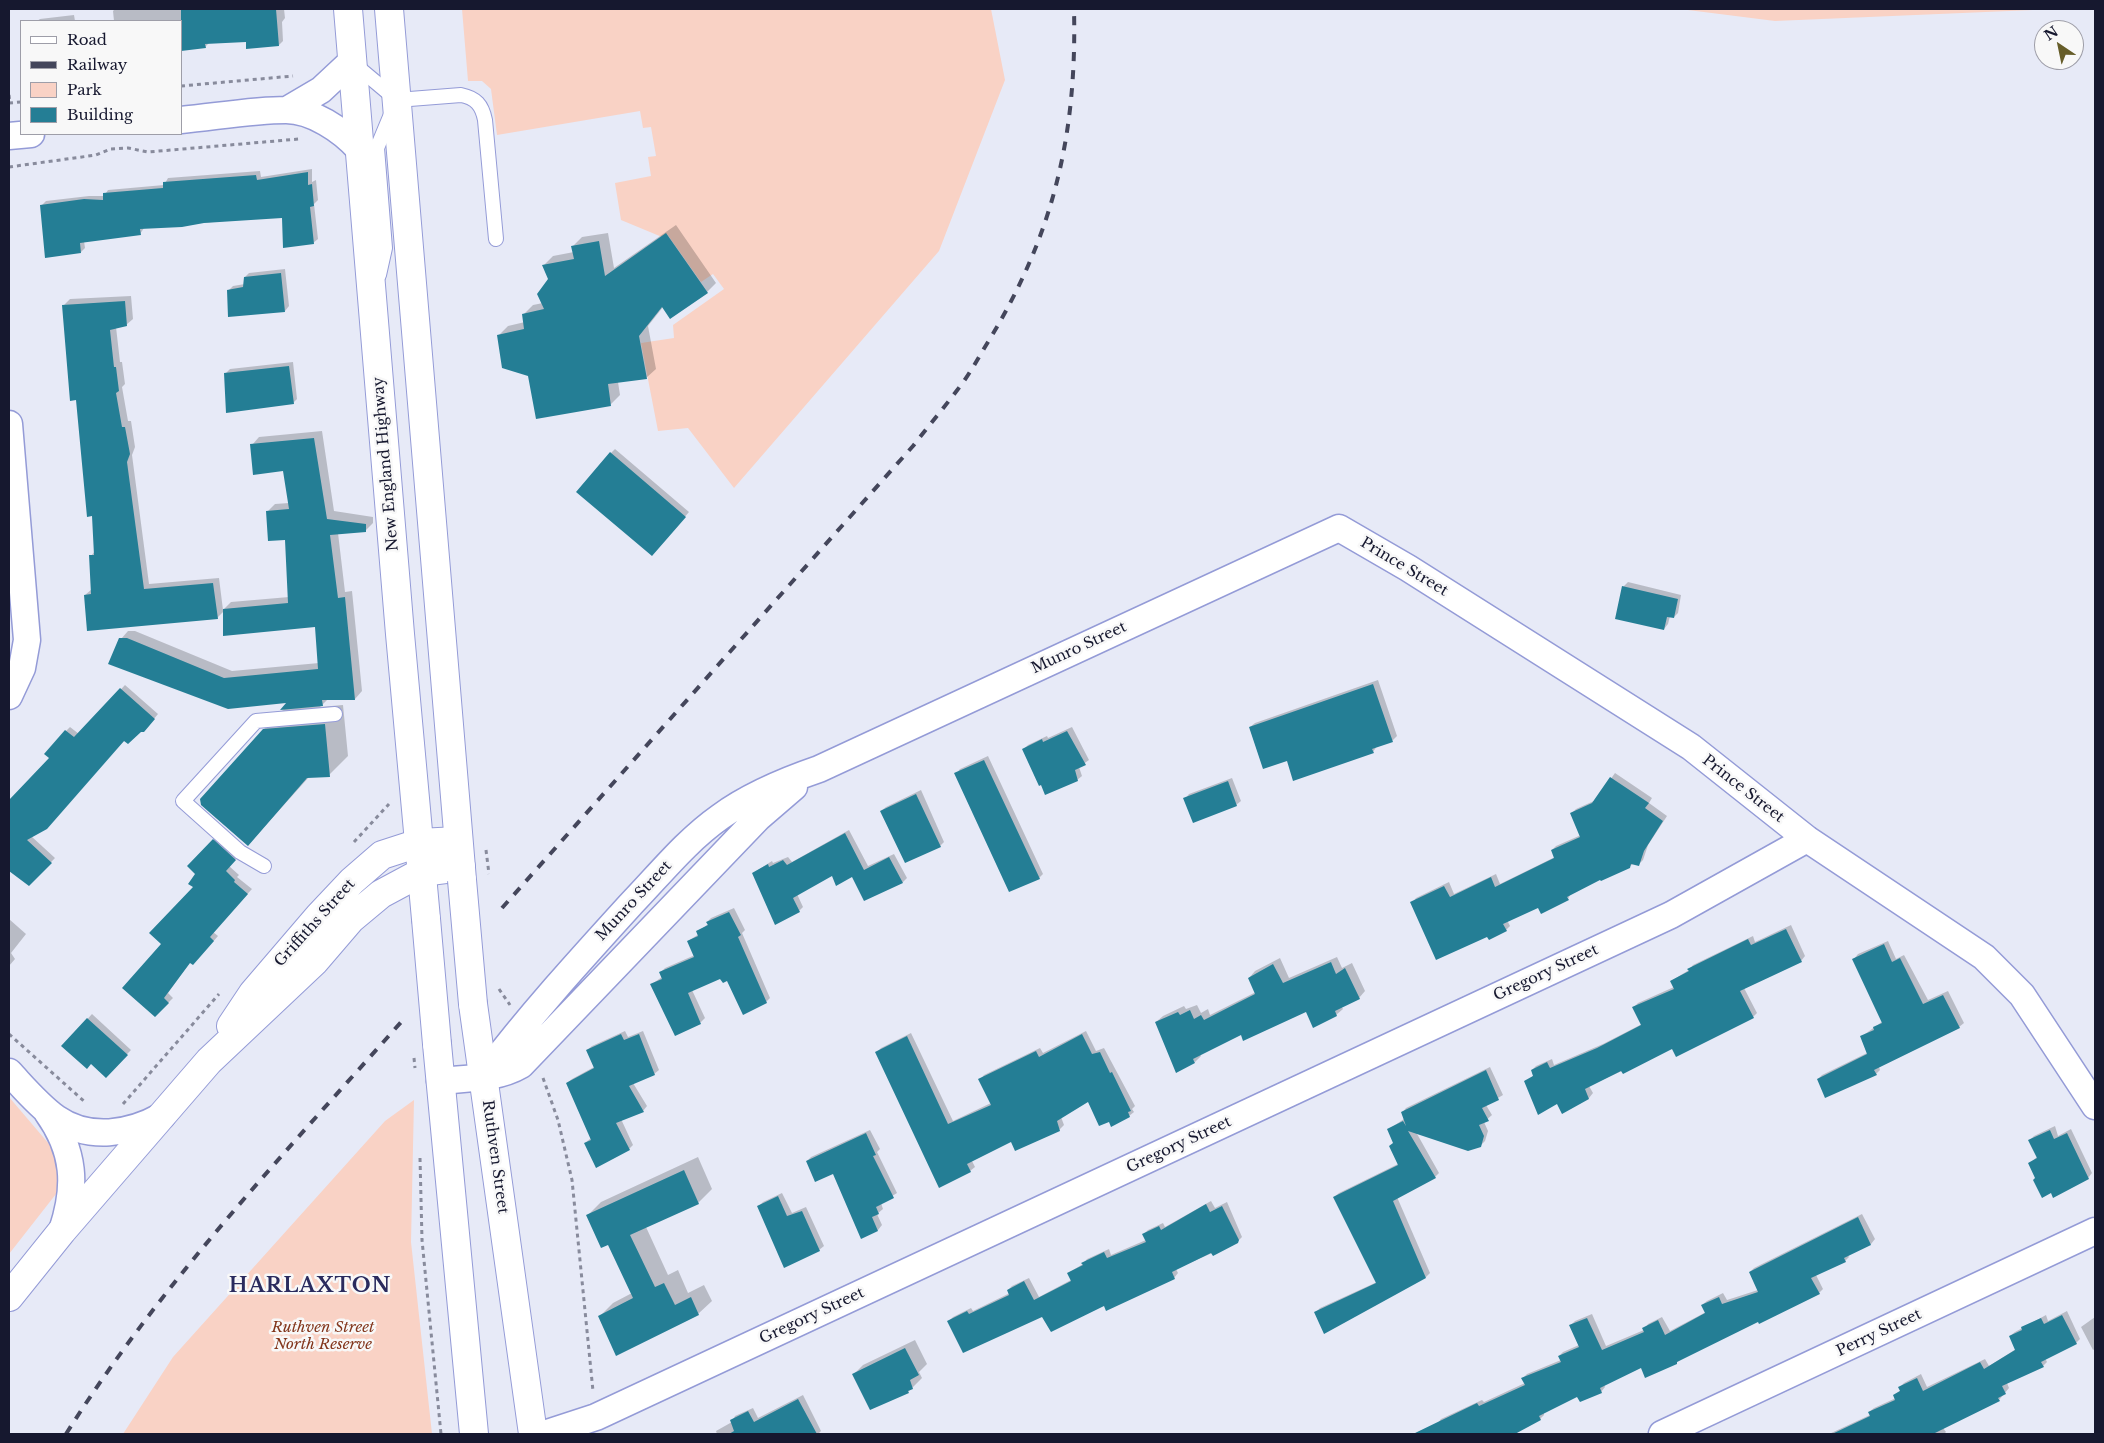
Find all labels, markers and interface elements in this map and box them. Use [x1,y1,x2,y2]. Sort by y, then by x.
legend [20,20,182,135]
north arrow [2034,20,2084,70]
text: N [2041,22,2062,45]
text: Road [67,30,107,49]
text: Railway [67,55,127,74]
text: Park [67,80,102,99]
text: Building [67,105,133,124]
street label: New England Highway [369,376,403,552]
street label: Prince Street [1357,534,1451,600]
street label: Munro Street [1029,618,1129,678]
street label: Prince Street [1698,751,1788,827]
street label: Munro Street [592,857,676,945]
street label: Griffiths Street [271,875,359,971]
street label: Gregory Street [1491,941,1601,1005]
street label: Ruthven Street [478,1099,512,1215]
street label: Gregory Street [1124,1113,1234,1177]
district label: HARLAXTON [228,1274,392,1298]
street label: Gregory Street [757,1284,867,1348]
street label: Perry Street [1834,1305,1924,1361]
park label: Ruthven Street North Reserve [271,1319,375,1354]

